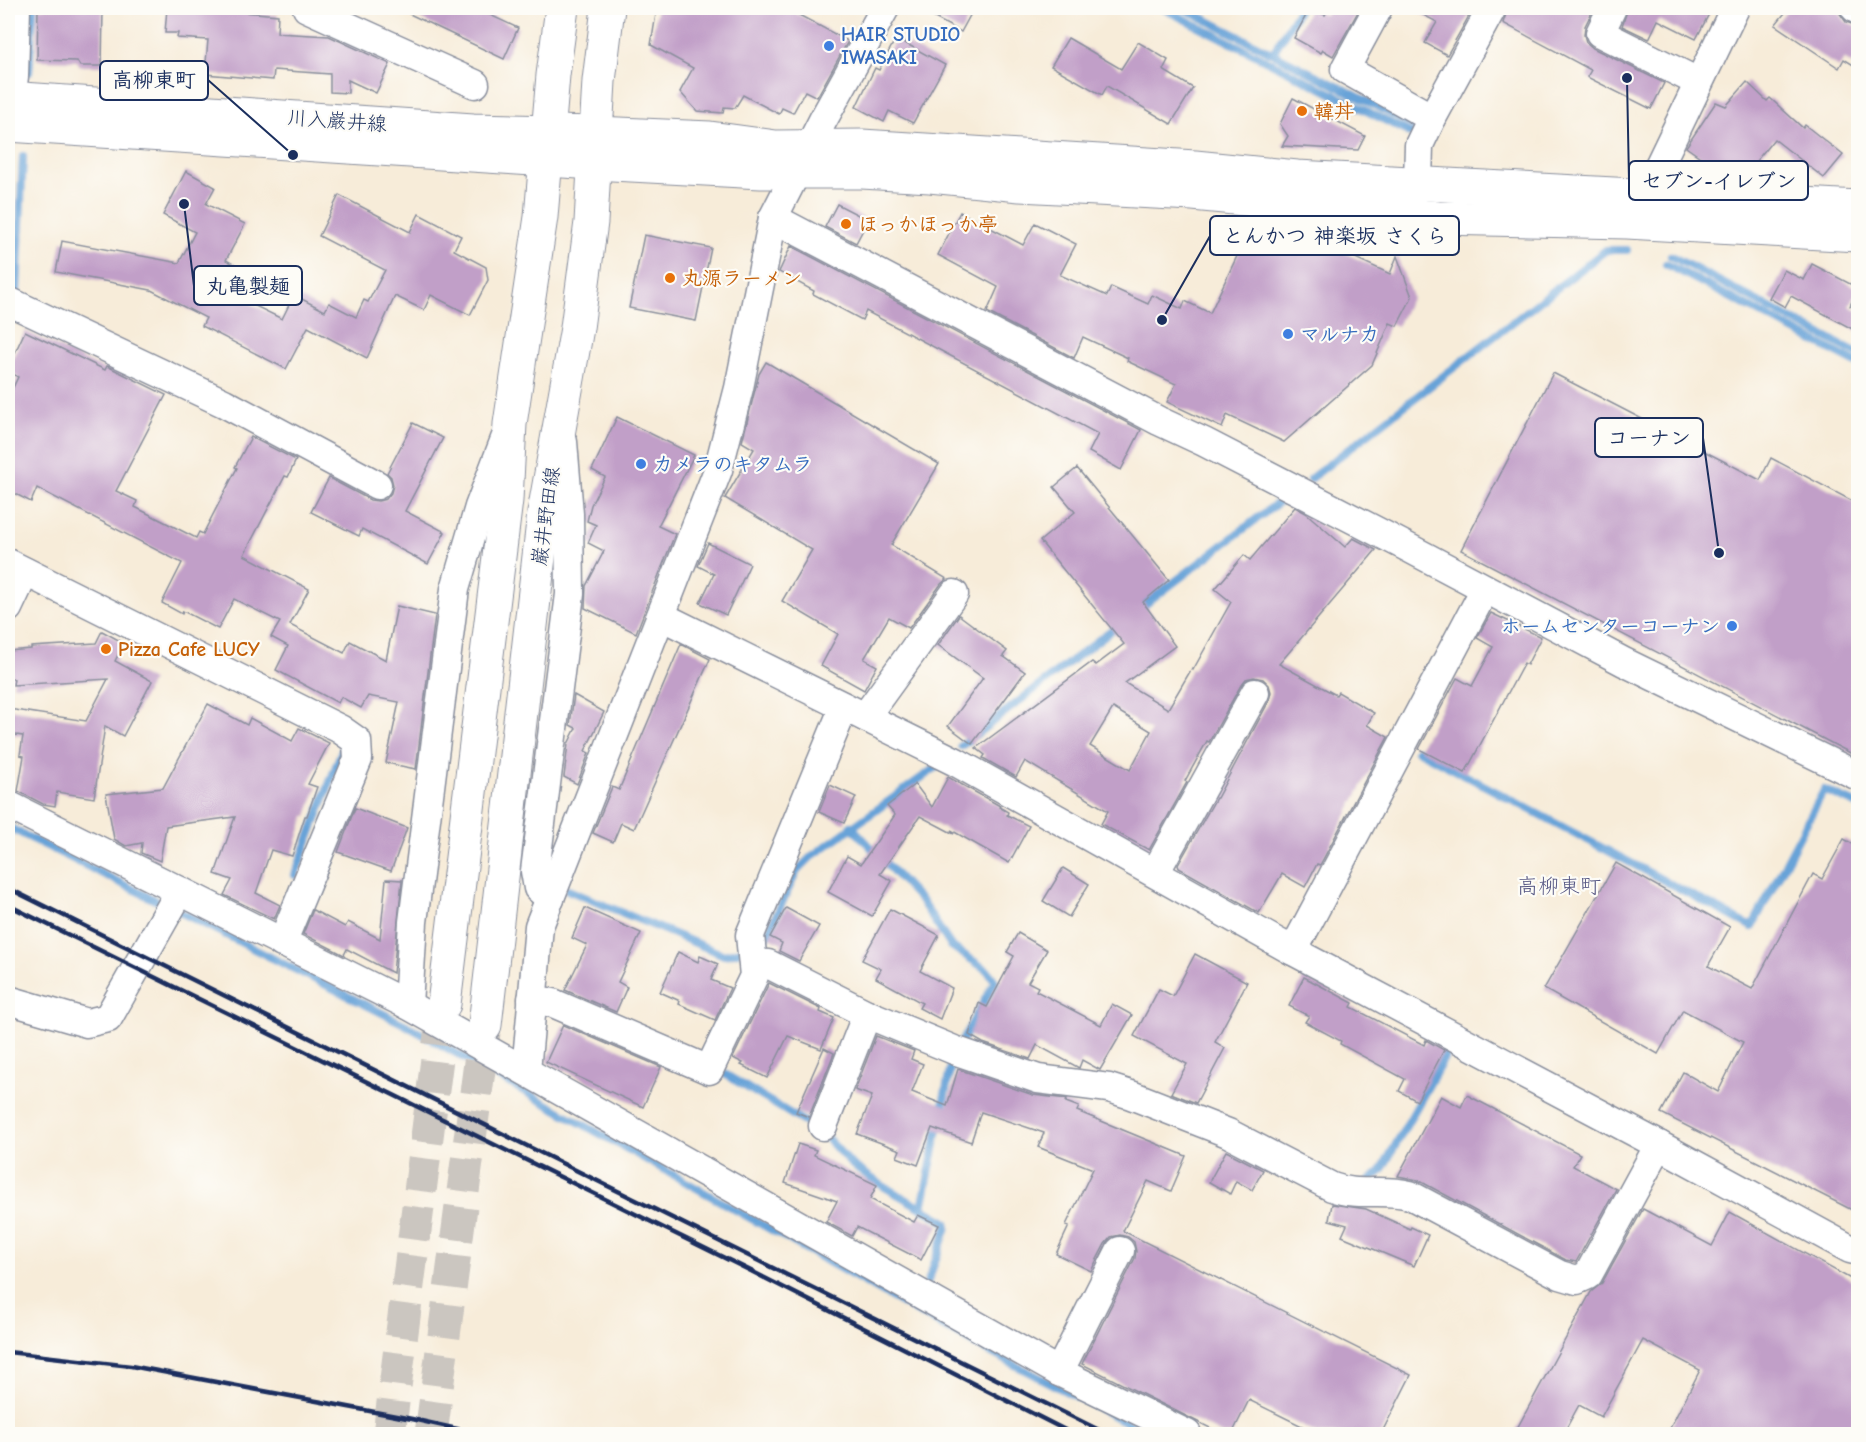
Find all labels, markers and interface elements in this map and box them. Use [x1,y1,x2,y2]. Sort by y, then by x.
place label: HAIR STUDIO IWASAKI [841,23,960,69]
marker: HAIR STUDIO IWASAKI [822,39,836,53]
callout: 高柳東町 [100,61,208,100]
text: 高柳東町 [112,68,196,92]
place label: 韓丼 [1314,100,1354,123]
marker: 韓丼 [1295,104,1309,118]
street label: 川入巌井線 [286,106,388,136]
callout: セブン-イレブン [1629,161,1808,200]
text: セブン-イレブン [1641,169,1797,193]
place label: ほっかほっか亭 [858,213,998,236]
callout: とんかつ 神楽坂 さくら [1210,216,1459,255]
marker: ほっかほっか亭 [839,217,853,231]
text: とんかつ 神楽坂 さくら [1223,224,1447,248]
callout: 丸亀製麺 [194,266,302,305]
place label: 丸源ラーメン [682,267,802,290]
marker: 丸源ラーメン [663,271,677,285]
text: 丸亀製麺 [206,274,290,298]
place label: マルナカ [1300,323,1380,346]
marker: マルナカ [1281,327,1295,341]
callout: コーナン [1595,418,1703,457]
text: コーナン [1607,426,1691,450]
place label: カメラのキタムラ [653,453,813,476]
marker: カメラのキタムラ [634,457,648,471]
street label: 巌井野田線 [528,465,564,567]
place label: ホームセンターコーナン [1501,615,1720,638]
marker: ホームセンターコーナン [1725,619,1739,633]
place label: Pizza Cafe LUCY [118,638,260,661]
marker: Pizza Cafe LUCY [99,642,113,656]
district label: 高柳東町 [1517,874,1601,898]

